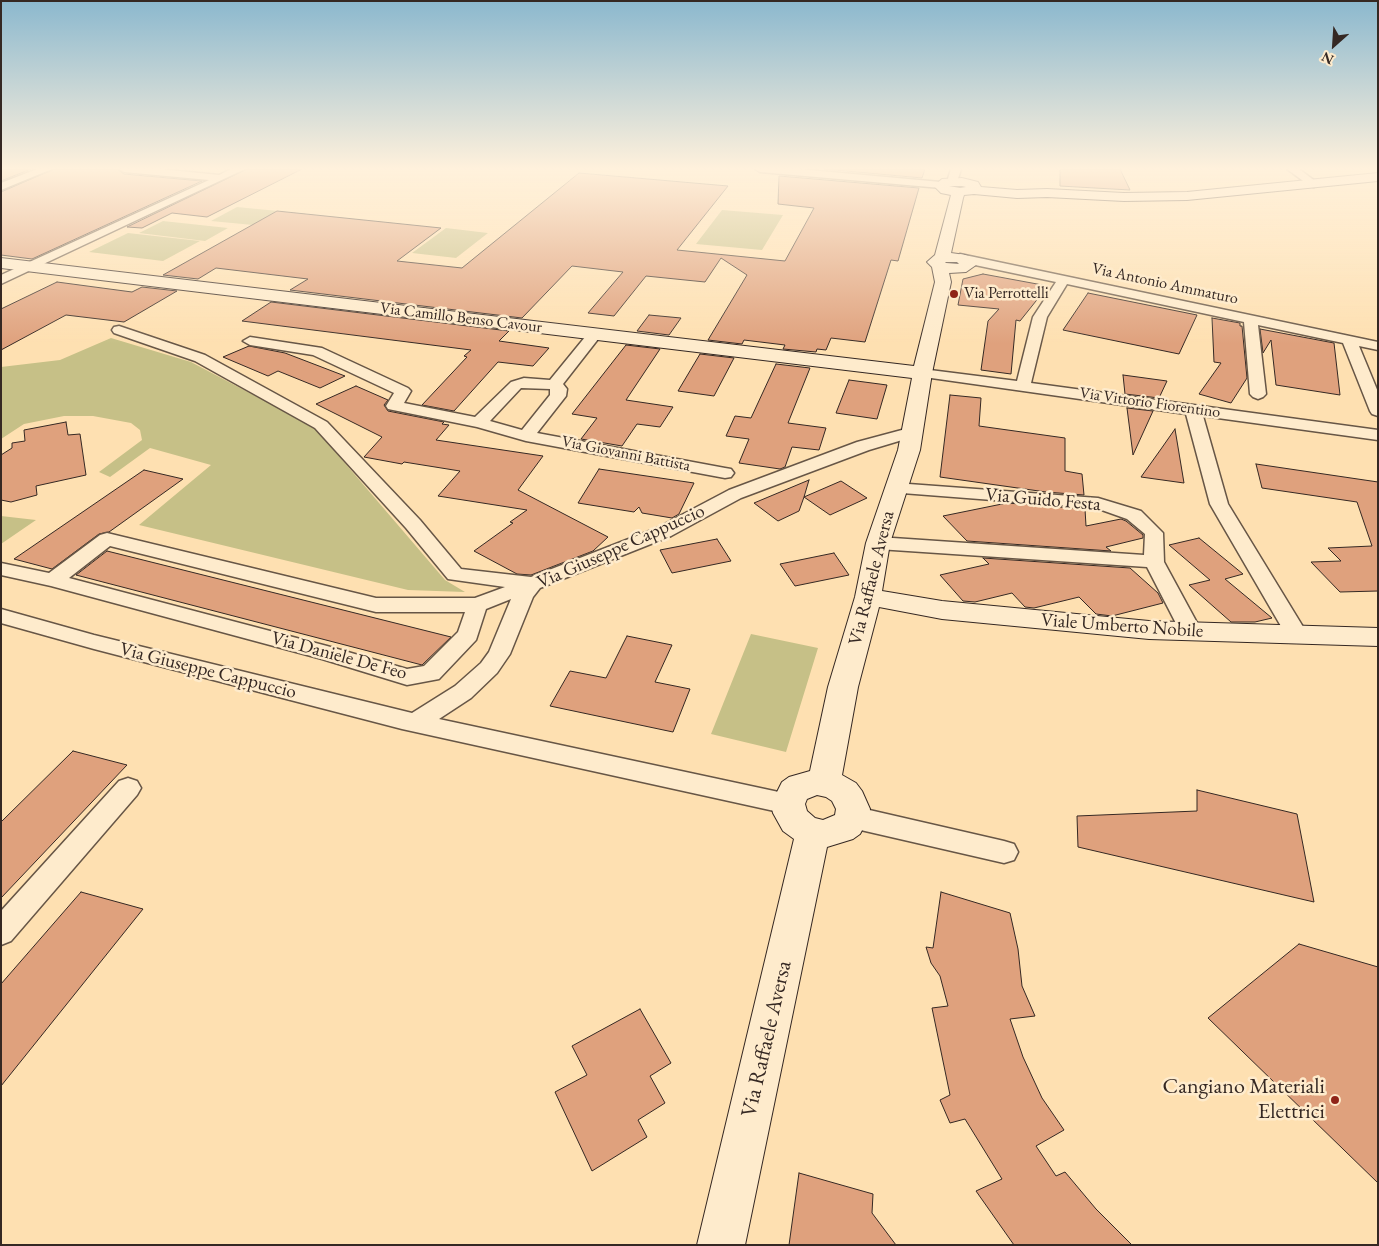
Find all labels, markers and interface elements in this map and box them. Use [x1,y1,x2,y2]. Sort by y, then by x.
north arrow [1309,20,1359,70]
text: N [1318,48,1336,69]
street label: Via Antonio Ammaturo [1090,259,1240,309]
place label: Via Perrottelli [964,284,1049,304]
marker: Via Perrottelli [948,288,960,300]
street label: Via Camillo Benso Cavour [379,299,543,337]
street label: Via Vittorio Fiorentino [1078,384,1222,422]
street label: Via Giovanni Battista [560,432,692,476]
street label: Via Guido Festa [984,484,1102,516]
street label: Via Giuseppe Cappuccio [534,500,708,594]
street label: Via Raffaele Aversa [844,508,900,648]
street label: Viale Umberto Nobile [1040,609,1204,643]
street label: Via Daniele De Feo [269,627,409,685]
street label: Via Giuseppe Cappuccio [117,638,299,704]
street label: Via Raffaele Aversa [736,958,798,1120]
place label: Cangiano Materiali Elettrici [1163,1074,1325,1126]
marker: Cangiano Materiali Elettrici [1329,1094,1341,1106]

